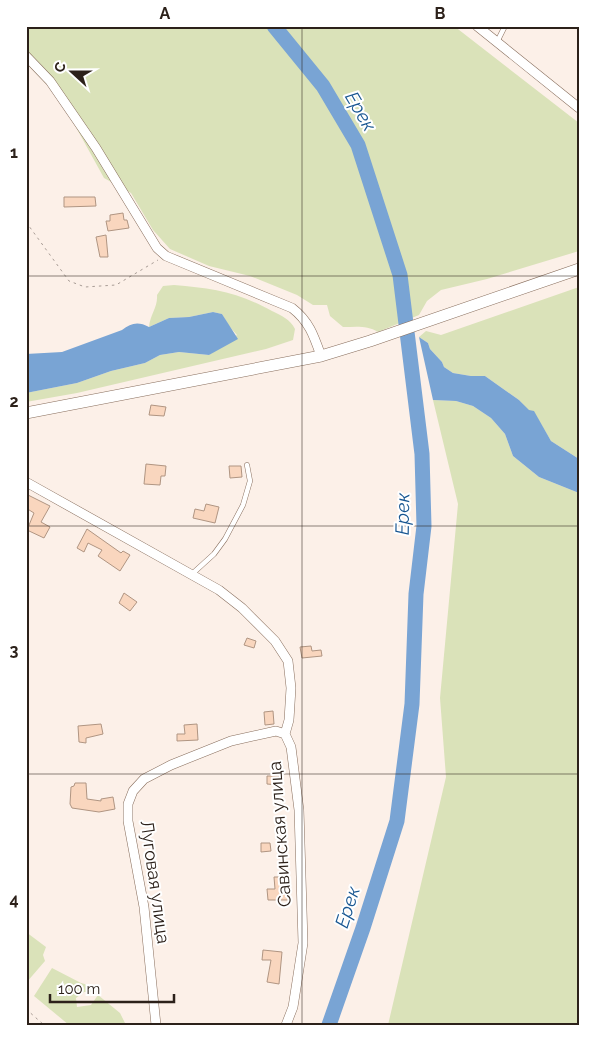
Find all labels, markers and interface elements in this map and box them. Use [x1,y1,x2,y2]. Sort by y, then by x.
text: A [160,4,171,23]
text: B [435,4,446,23]
north arrow [48,48,98,98]
text: С [51,60,69,75]
water label: Ерек [341,87,381,135]
text: 1 [10,143,18,162]
text: 2 [9,392,19,411]
water label: Ерек [391,492,413,535]
text: 3 [10,641,19,660]
street label: Савинская улица [264,760,295,908]
street label: Луговая улица [136,819,175,945]
water label: Ерек [330,883,364,930]
text: 4 [9,890,19,909]
scale bar [50,971,174,1003]
text: 100 m [58,980,100,998]

